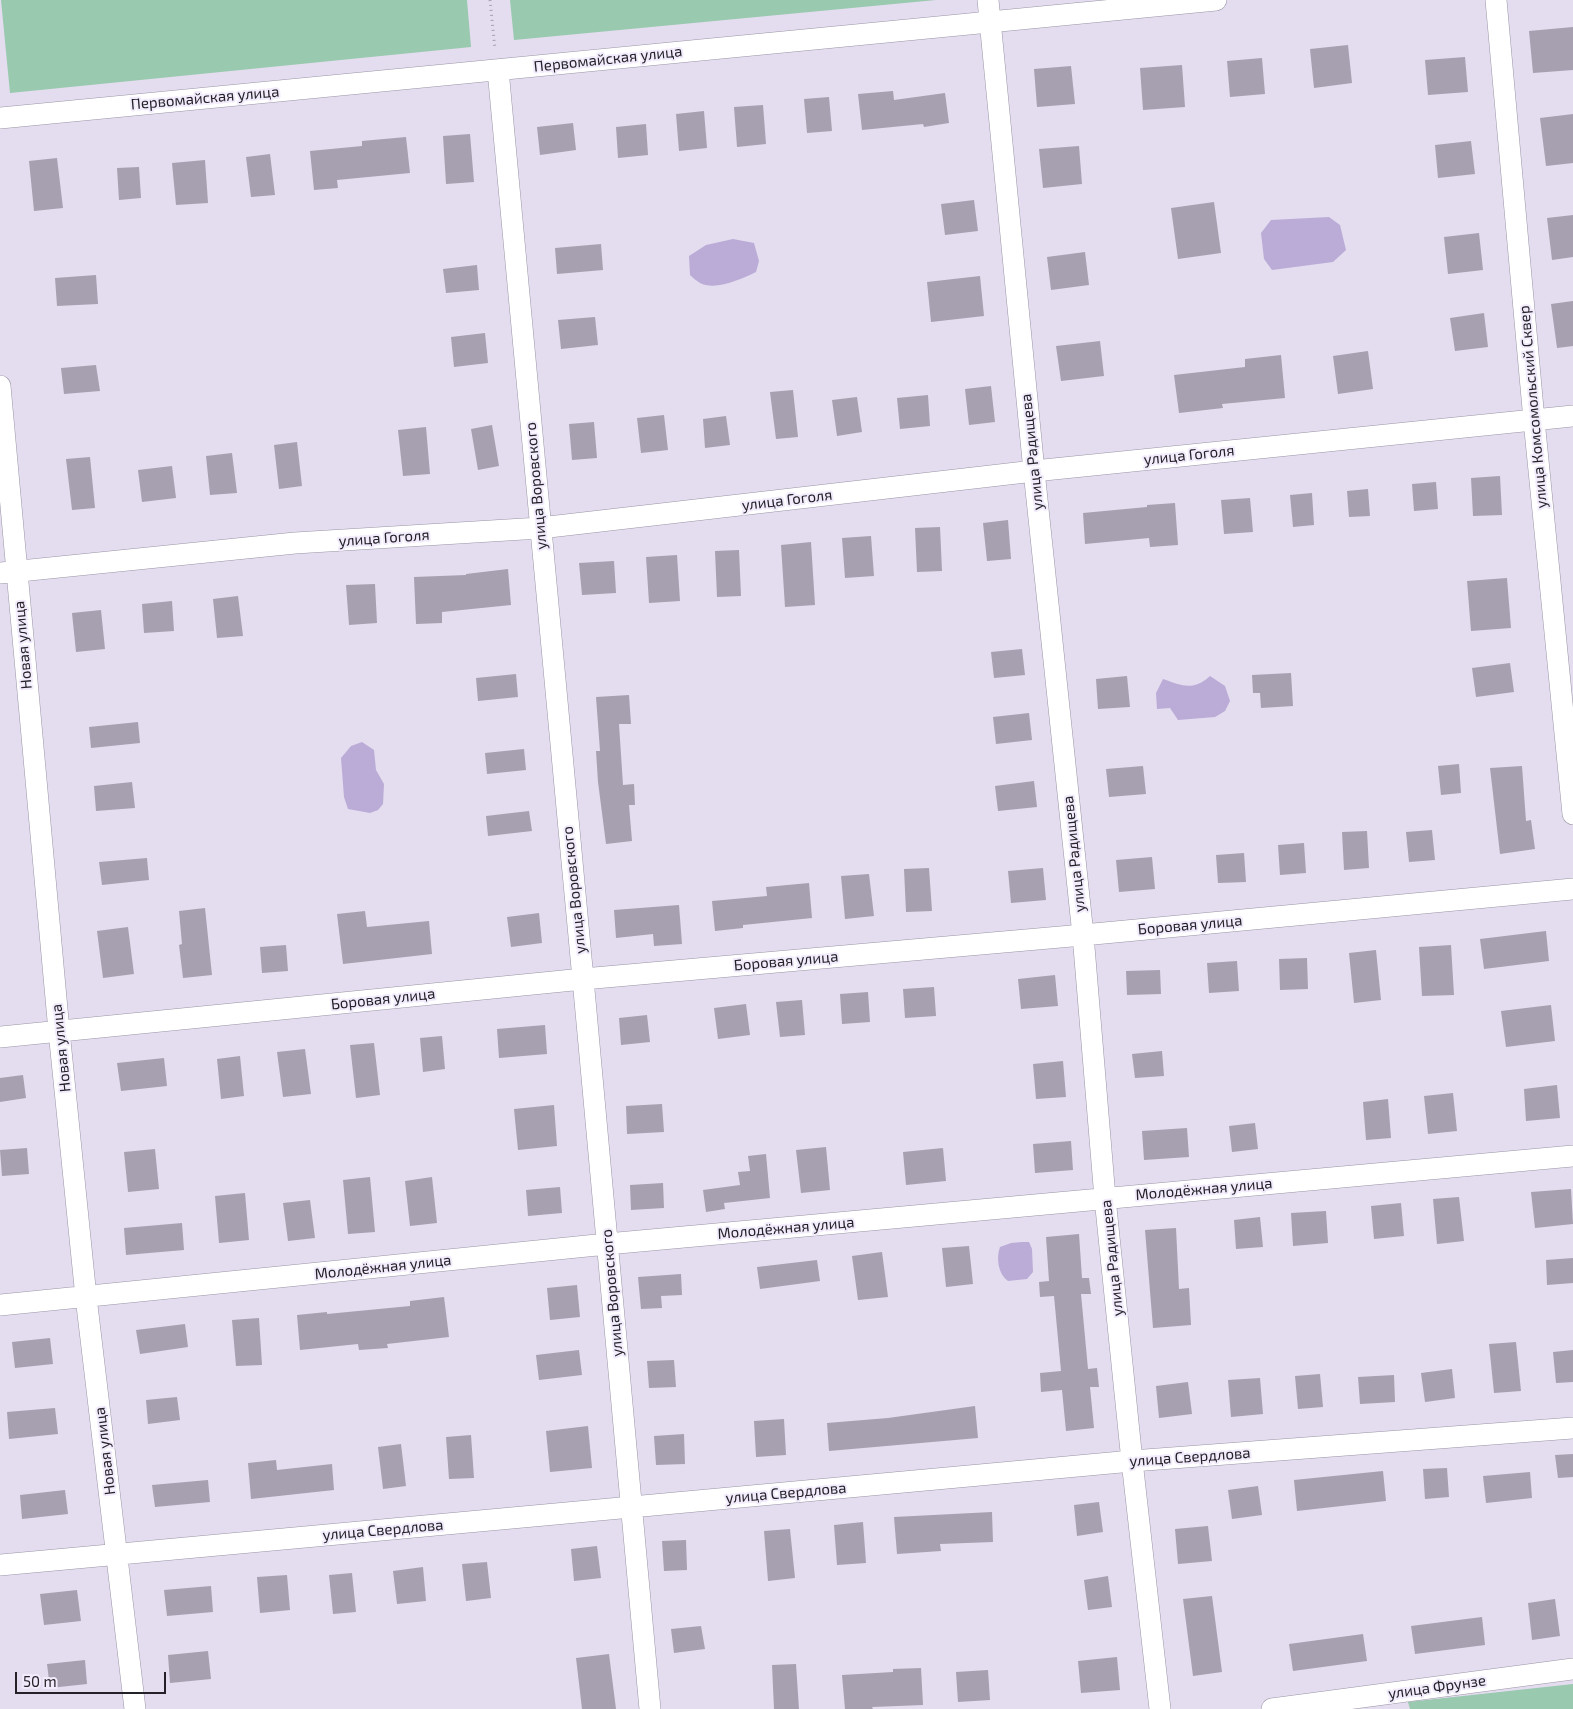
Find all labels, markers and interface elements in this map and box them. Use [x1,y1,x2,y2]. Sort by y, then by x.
street label: Первомайская улица [533,42,683,76]
street label: Первомайская улица [130,83,280,113]
street label: улица Комсомольский Сквер [1515,305,1551,509]
street label: улица Радищева [1017,393,1047,511]
street label: улица Воровского [521,421,551,551]
street label: улица Гоголя [1143,441,1235,469]
street label: улица Гоголя [741,486,833,514]
street label: улица Гоголя [338,526,430,550]
street label: Новая улица [10,600,36,690]
street label: улица Радищева [1059,795,1089,913]
street label: улица Воровского [558,825,590,955]
street label: Боровая улица [1137,911,1243,939]
street label: Боровая улица [733,947,839,975]
street label: Боровая улица [330,985,436,1013]
street label: Новая улица [47,1003,75,1093]
street label: Молодёжная улица [1135,1174,1273,1204]
street label: улица Радищева [1097,1199,1127,1317]
street label: Молодёжная улица [717,1213,855,1243]
street label: улица Воровского [597,1228,627,1358]
street label: Молодёжная улица [314,1251,452,1283]
street label: Новая улица [91,1406,119,1496]
street label: улица Свердлова [1129,1444,1251,1470]
street label: улица Свердлова [725,1479,847,1507]
street label: улица Свердлова [322,1516,444,1544]
scale bar [18,1662,169,1694]
street label: улица Фрунзе [1387,1671,1487,1703]
text: 50 m [23,1672,57,1690]

